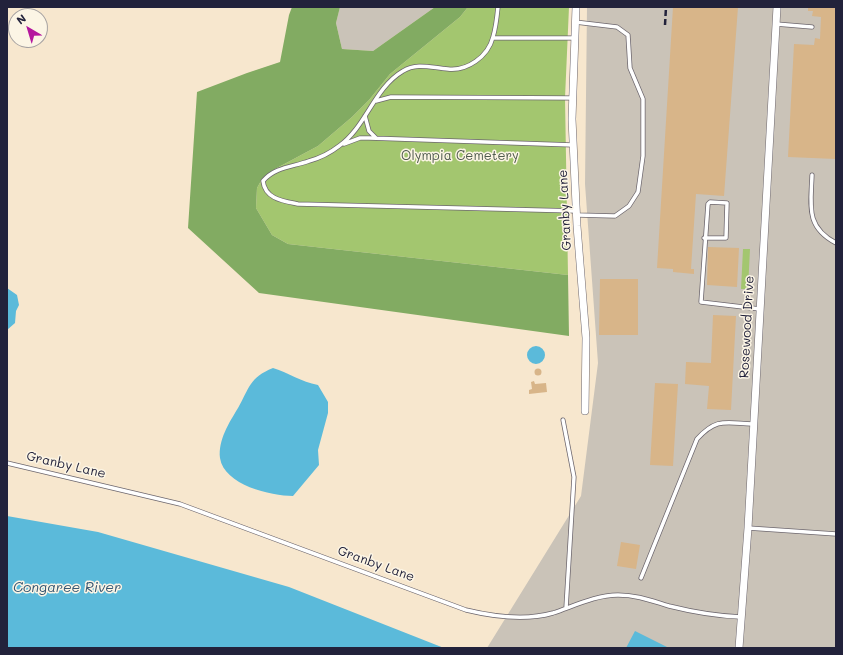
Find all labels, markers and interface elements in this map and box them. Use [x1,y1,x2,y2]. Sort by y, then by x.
north arrow [8,8,48,48]
text: N [13,10,29,27]
park label: Olympia Cemetery [401,148,519,164]
street label: Granby Lane [555,169,575,251]
street label: Rosewood Drive [737,275,757,379]
street label: Granby Lane [25,448,107,482]
street label: Granby Lane [335,543,417,585]
water label: Congaree River [13,580,121,596]

